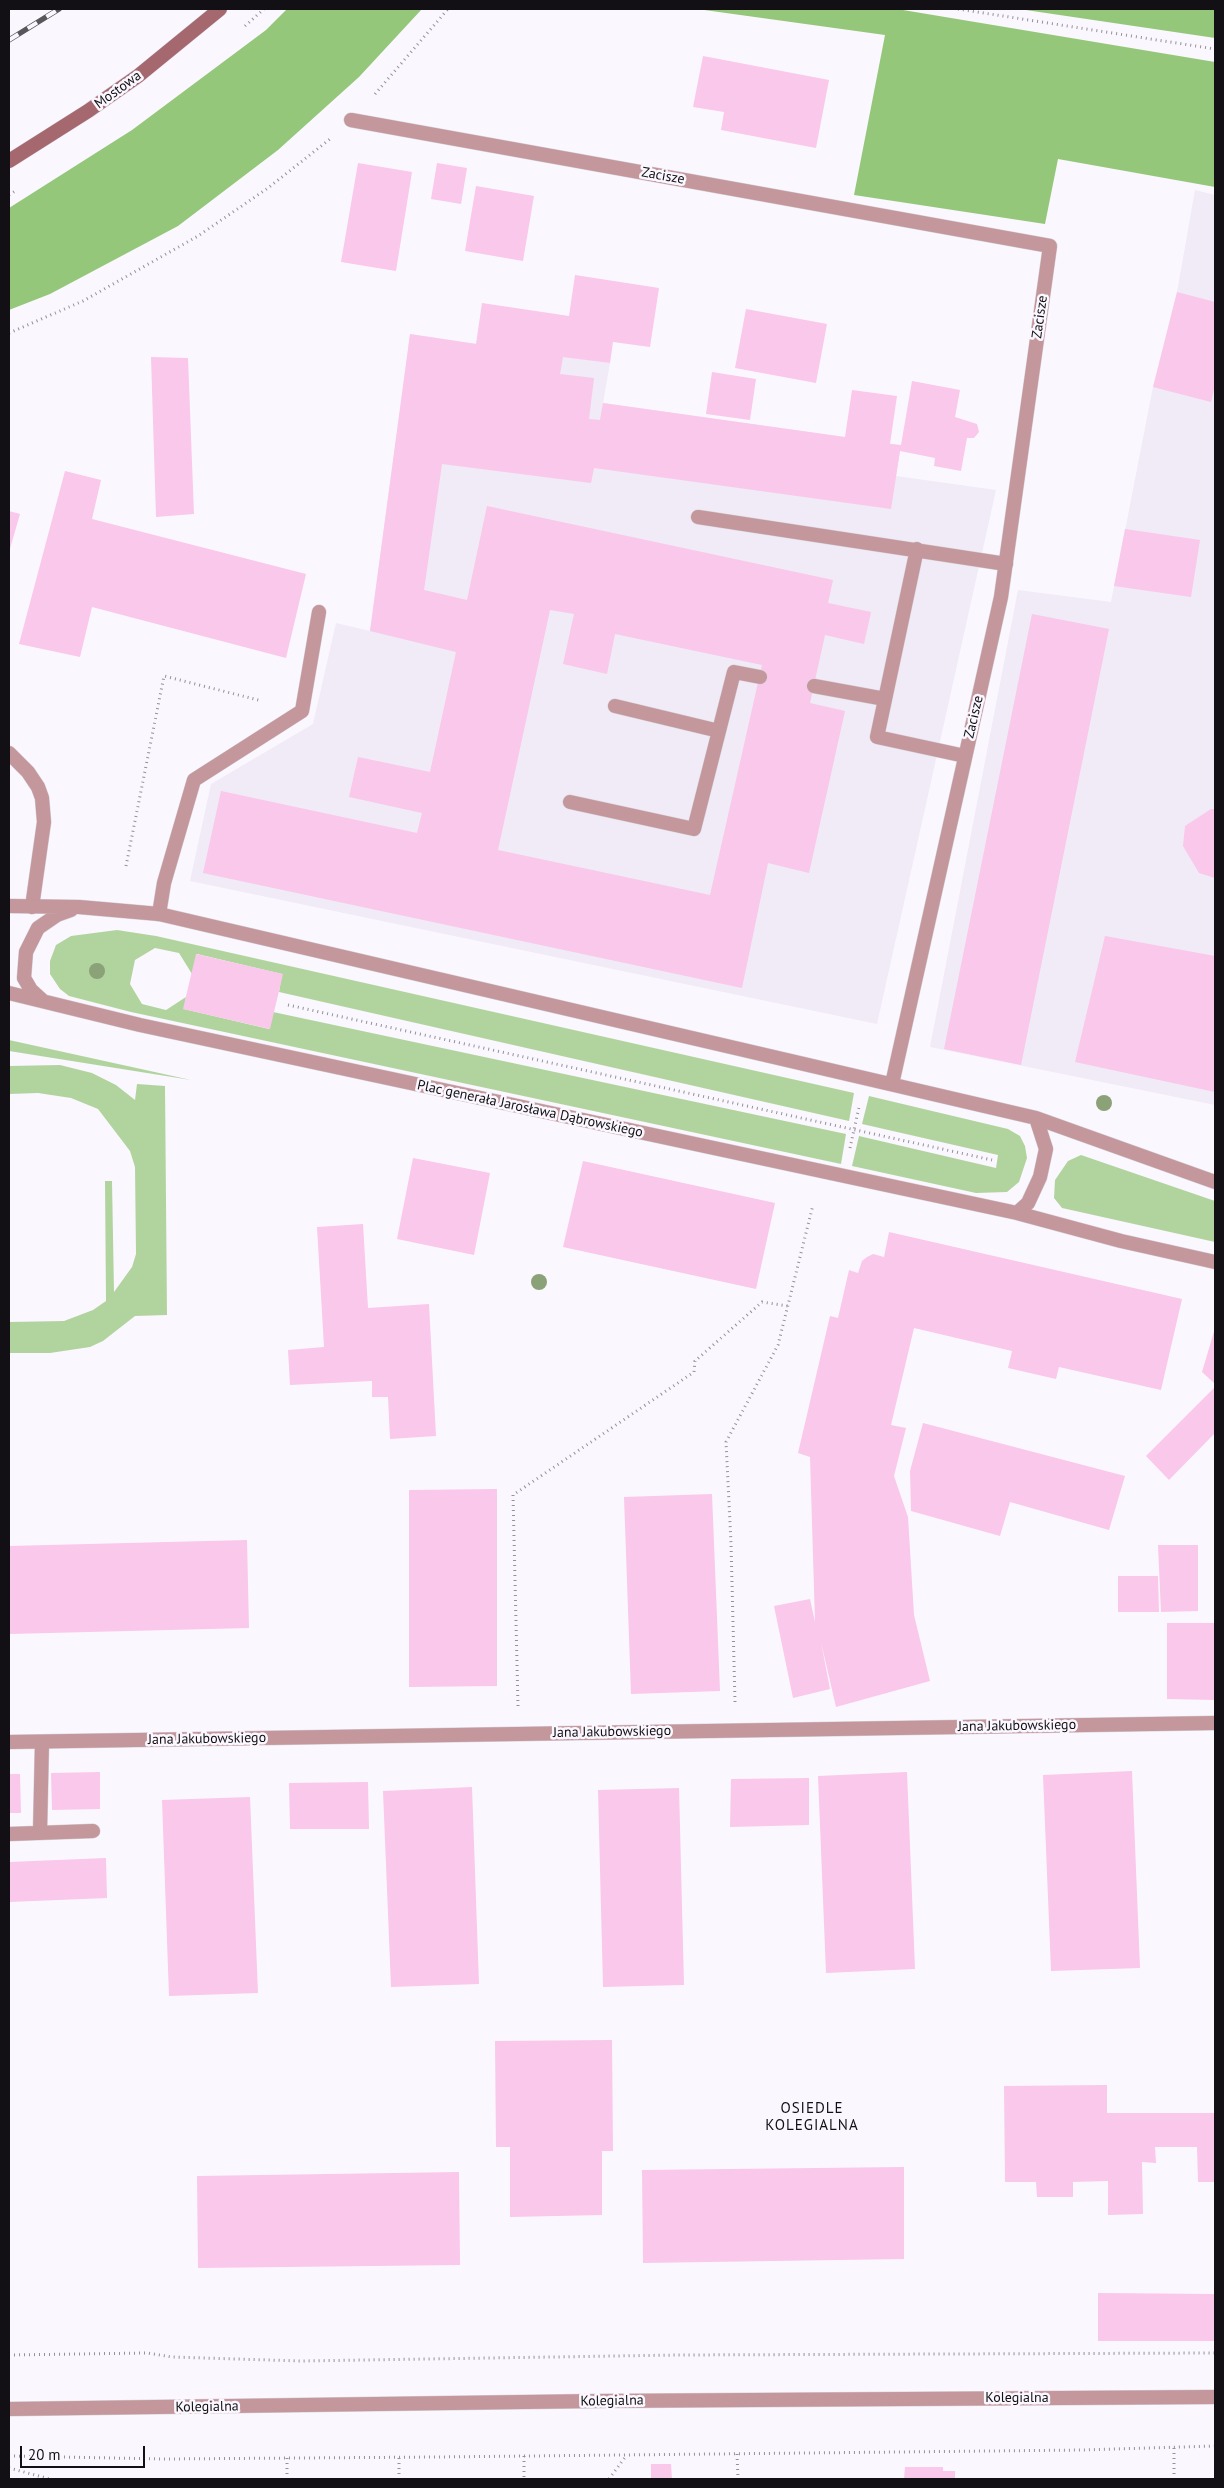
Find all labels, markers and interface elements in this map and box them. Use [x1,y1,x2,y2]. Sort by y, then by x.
street label: Mostowa [91,67,145,113]
street label: Zacisze [640,164,686,188]
street label: Zacisze [1029,294,1051,340]
street label: Zacisze [961,694,987,740]
street label: Plac generała Jarosława Dąbrowskiego [416,1077,644,1141]
street label: Jana Jakubowskiego [958,1717,1076,1735]
street label: Jana Jakubowskiego [553,1723,671,1741]
street label: Jana Jakubowskiego [148,1730,266,1748]
district label: OSIEDLE KOLEGIALNA [764,2100,860,2135]
street label: Kolegialna [985,2390,1049,2406]
street label: Kolegialna [580,2392,644,2410]
street label: Kolegialna [175,2398,239,2416]
scale bar [22,2436,148,2468]
text: 20 m [28,2445,61,2464]

